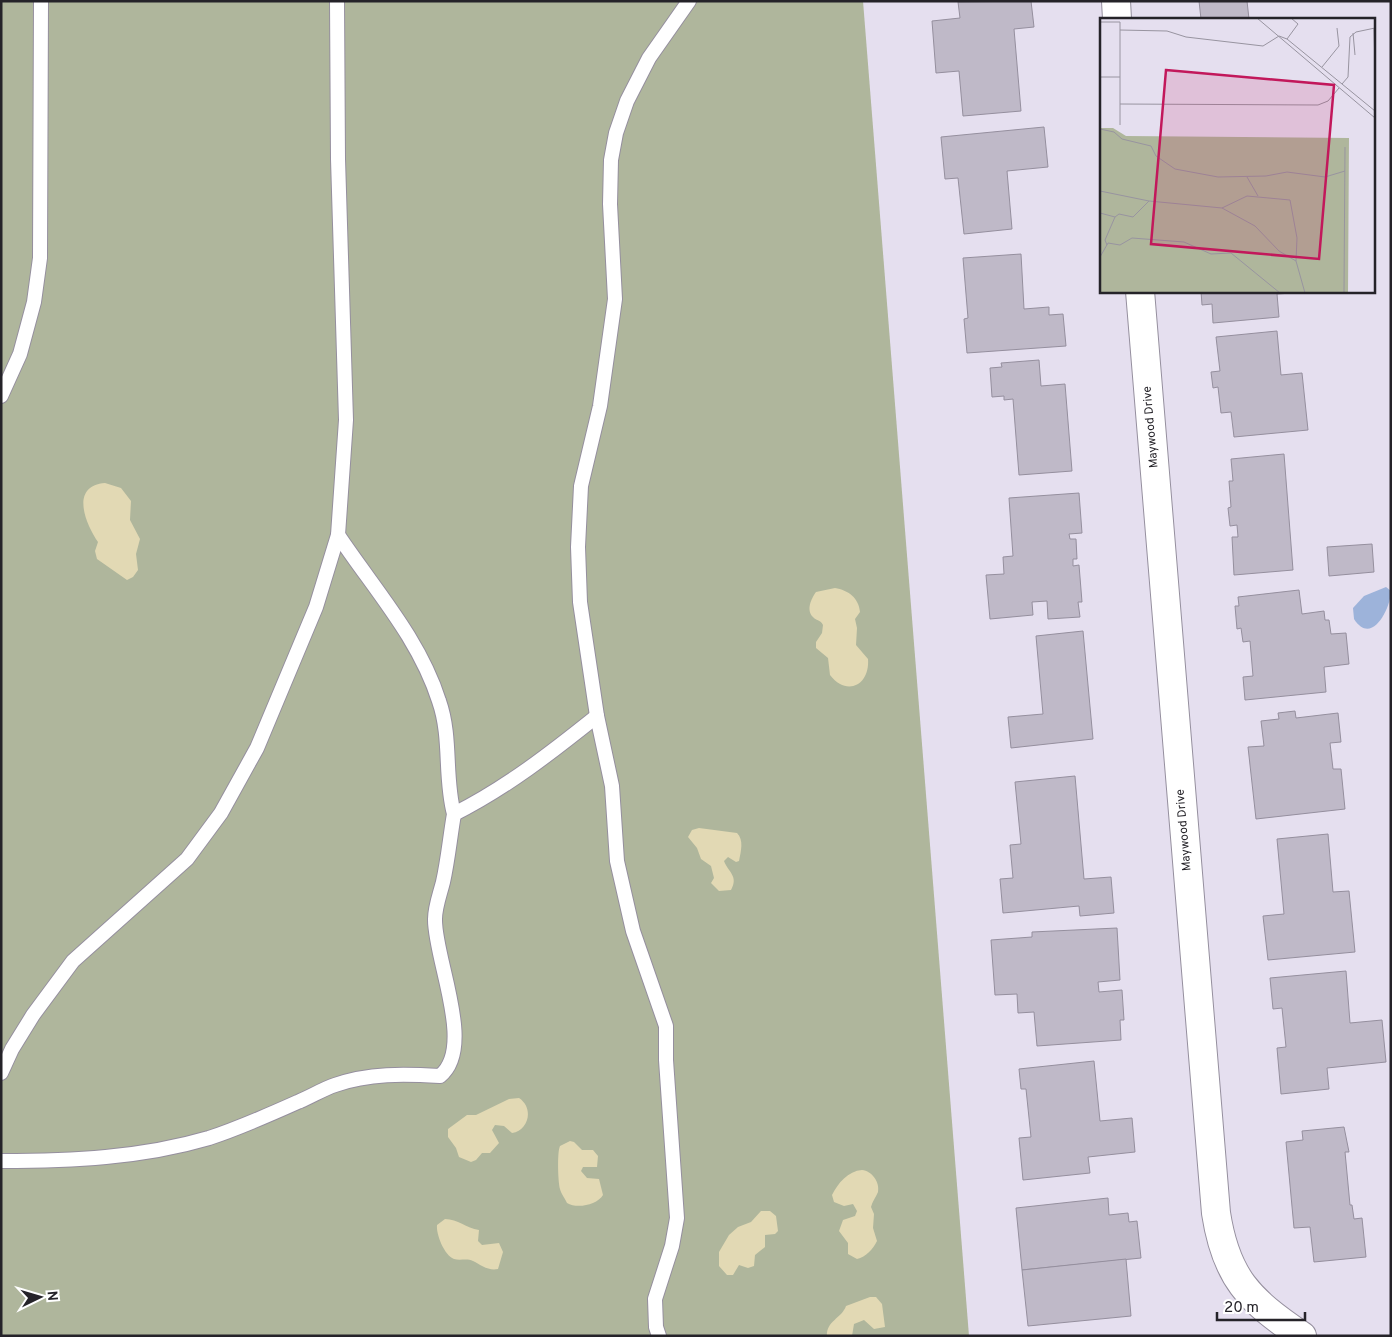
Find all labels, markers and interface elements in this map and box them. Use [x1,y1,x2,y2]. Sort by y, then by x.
inset map [1100,18,1374,292]
street label: Maywood Drive [1139,385,1163,469]
street label: Maywood Drive [1172,788,1196,872]
north arrow [15,1272,65,1322]
text: N [43,1290,60,1302]
scale bar [1217,1290,1304,1322]
text: 20 m [1224,1299,1259,1318]

